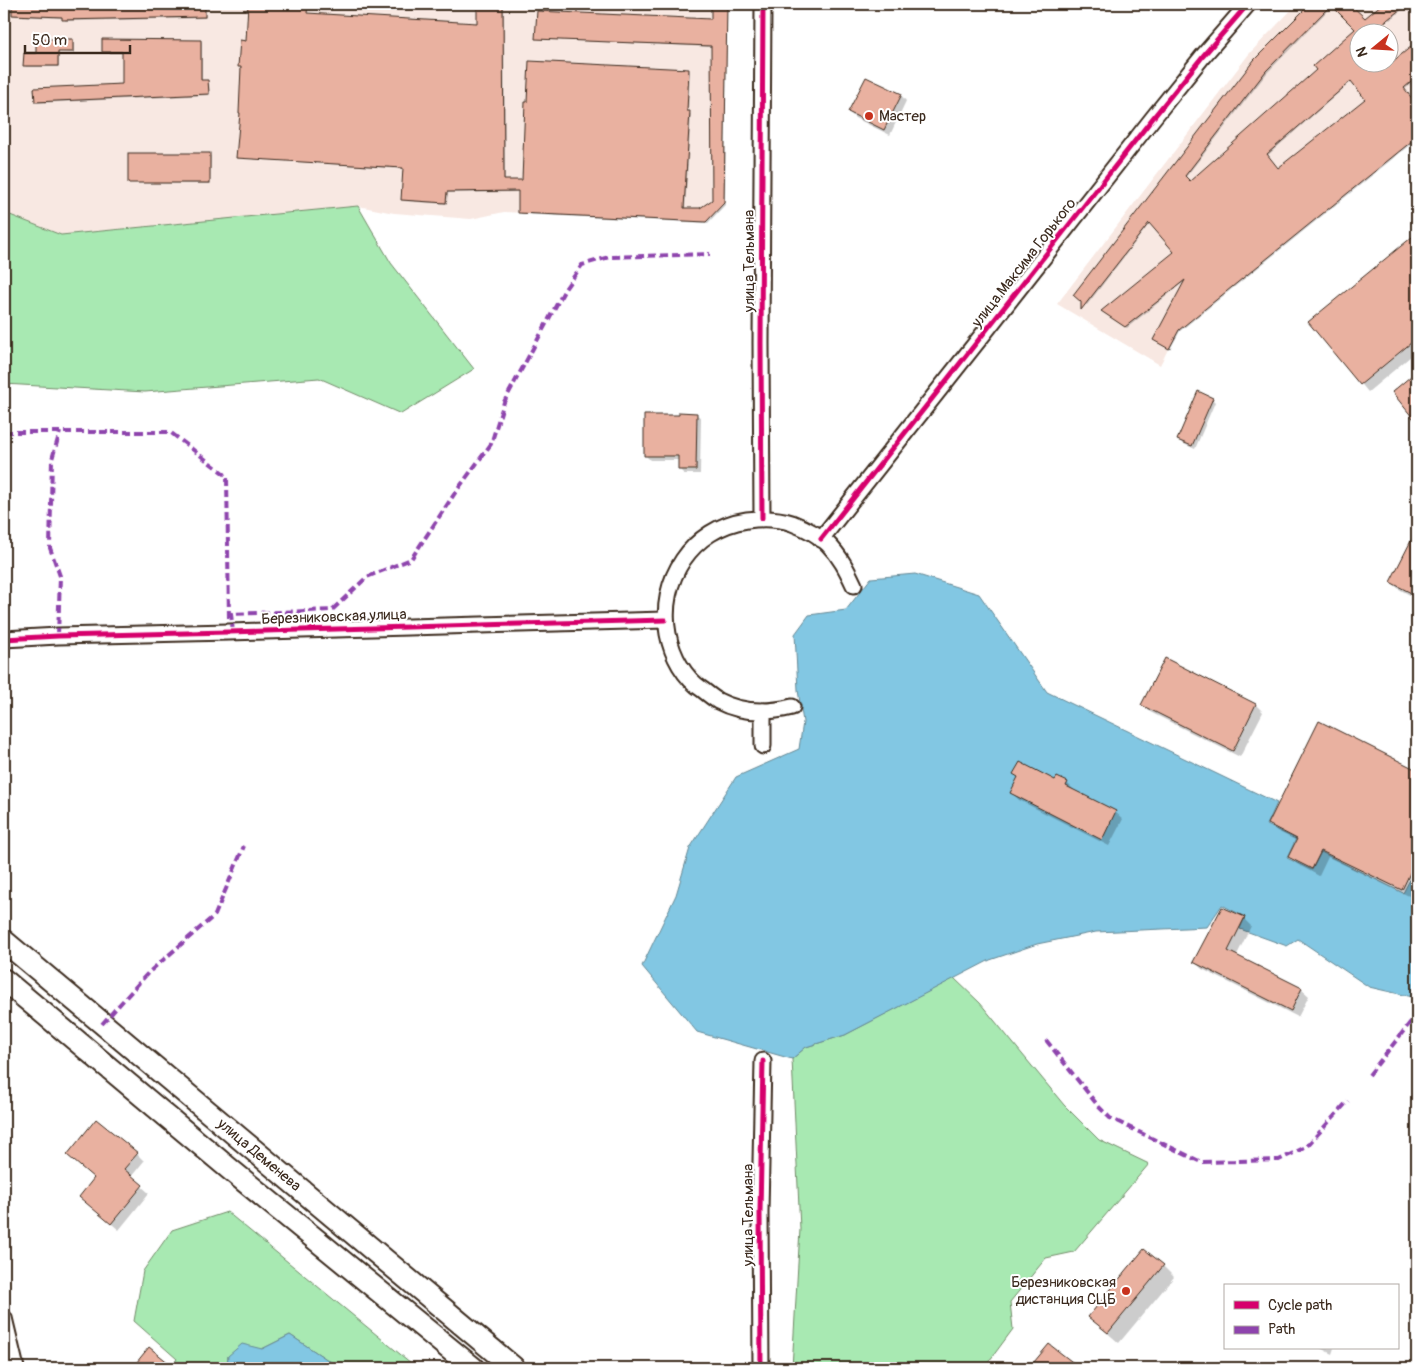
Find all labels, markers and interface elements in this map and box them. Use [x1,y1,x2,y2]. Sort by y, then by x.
scale bar [25,22,130,54]
north arrow [1348,22,1398,72]
text: 50 m [32,31,67,50]
text: N [1353,45,1372,59]
place label: Мастер [879,107,926,126]
marker: Мастер [863,110,875,122]
street label: улица Максима Горького [967,195,1080,332]
street label: улица Тельмана [740,210,759,313]
street label: Березниковская улица [261,605,407,629]
street label: улица Деменева [212,1114,305,1196]
street label: улица Тельмана [739,1164,758,1267]
place label: Березниковская дистанция СЦБ [1011,1273,1116,1309]
legend [1224,1284,1398,1350]
marker: Березниковская дистанция СЦБ [1120,1285,1132,1297]
text: Cycle path [1268,1296,1332,1315]
text: Path [1268,1320,1295,1339]

